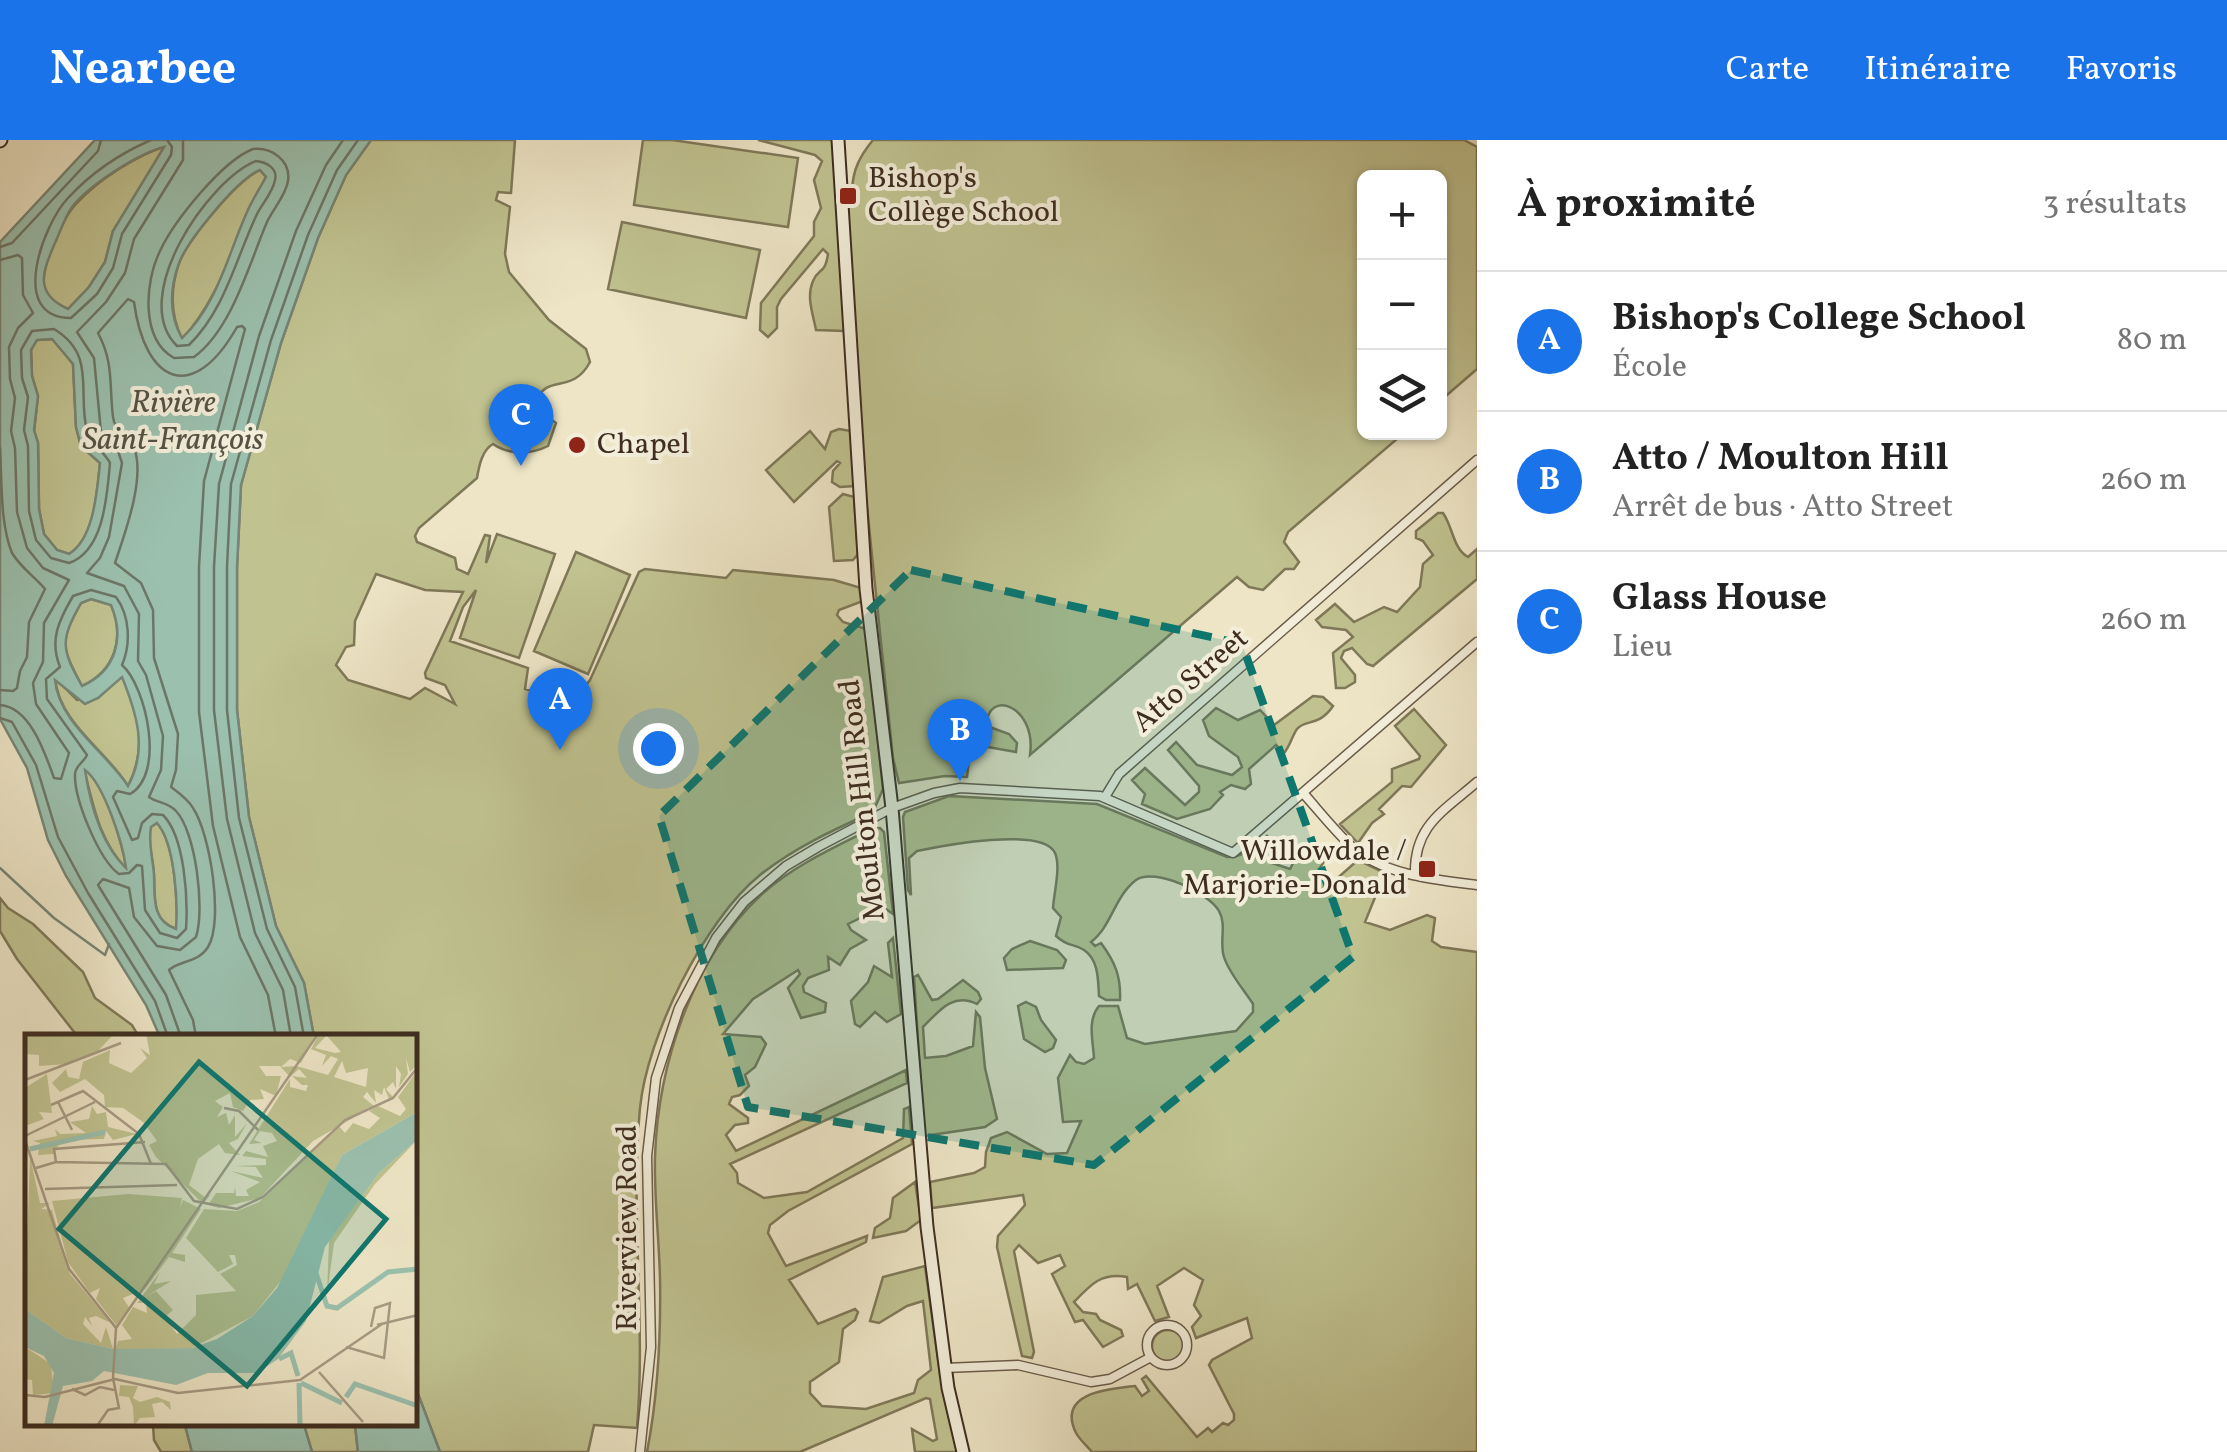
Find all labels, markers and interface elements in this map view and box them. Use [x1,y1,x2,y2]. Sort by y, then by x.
text: Nearbee [50,37,236,104]
text: Carte [1726,46,1809,94]
text: Itinéraire [1864,46,2011,94]
text: Favoris [2066,46,2177,94]
place label: Bishop's Collège School [868,158,1059,234]
map controls [1357,170,1447,440]
button: + [1357,170,1447,260]
text: À proximité [1517,176,1756,235]
text: 3 résultats [2043,183,2187,227]
marker: Bishop's Collège School [837,185,859,207]
button: − [1357,260,1447,350]
text: Bishop's College School [1612,293,2026,346]
text: A [1538,319,1561,363]
text: 80 m [2117,319,2187,363]
text: École [1612,346,1687,390]
button: layers [1357,350,1447,440]
water label: Rivière Saint-François [82,382,264,463]
pin: C [488,384,554,466]
place label: Chapel [597,424,690,466]
text: Atto / Moulton Hill [1612,433,1949,486]
marker: Chapel [566,434,588,456]
text: B [1539,459,1560,503]
text: 260 m [2100,459,2187,503]
text: Arrêt de bus · Atto Street [1612,486,1953,530]
text: Glass House [1612,573,1827,626]
text: C [1539,599,1560,643]
text: 260 m [2100,599,2187,643]
street label: Atto Street [1124,619,1258,743]
text: Lieu [1612,626,1673,670]
pin: A [528,668,592,750]
street label: Moulton Hill Road [829,677,897,923]
pin: B [928,698,992,781]
your location [633,723,684,774]
place label: Willowdale / Marjorie-Donald [1183,831,1407,907]
marker: Willowdale / Marjorie-Donald [1416,858,1438,880]
inset map [25,1034,418,1427]
street label: Riverview Road [607,1125,649,1331]

